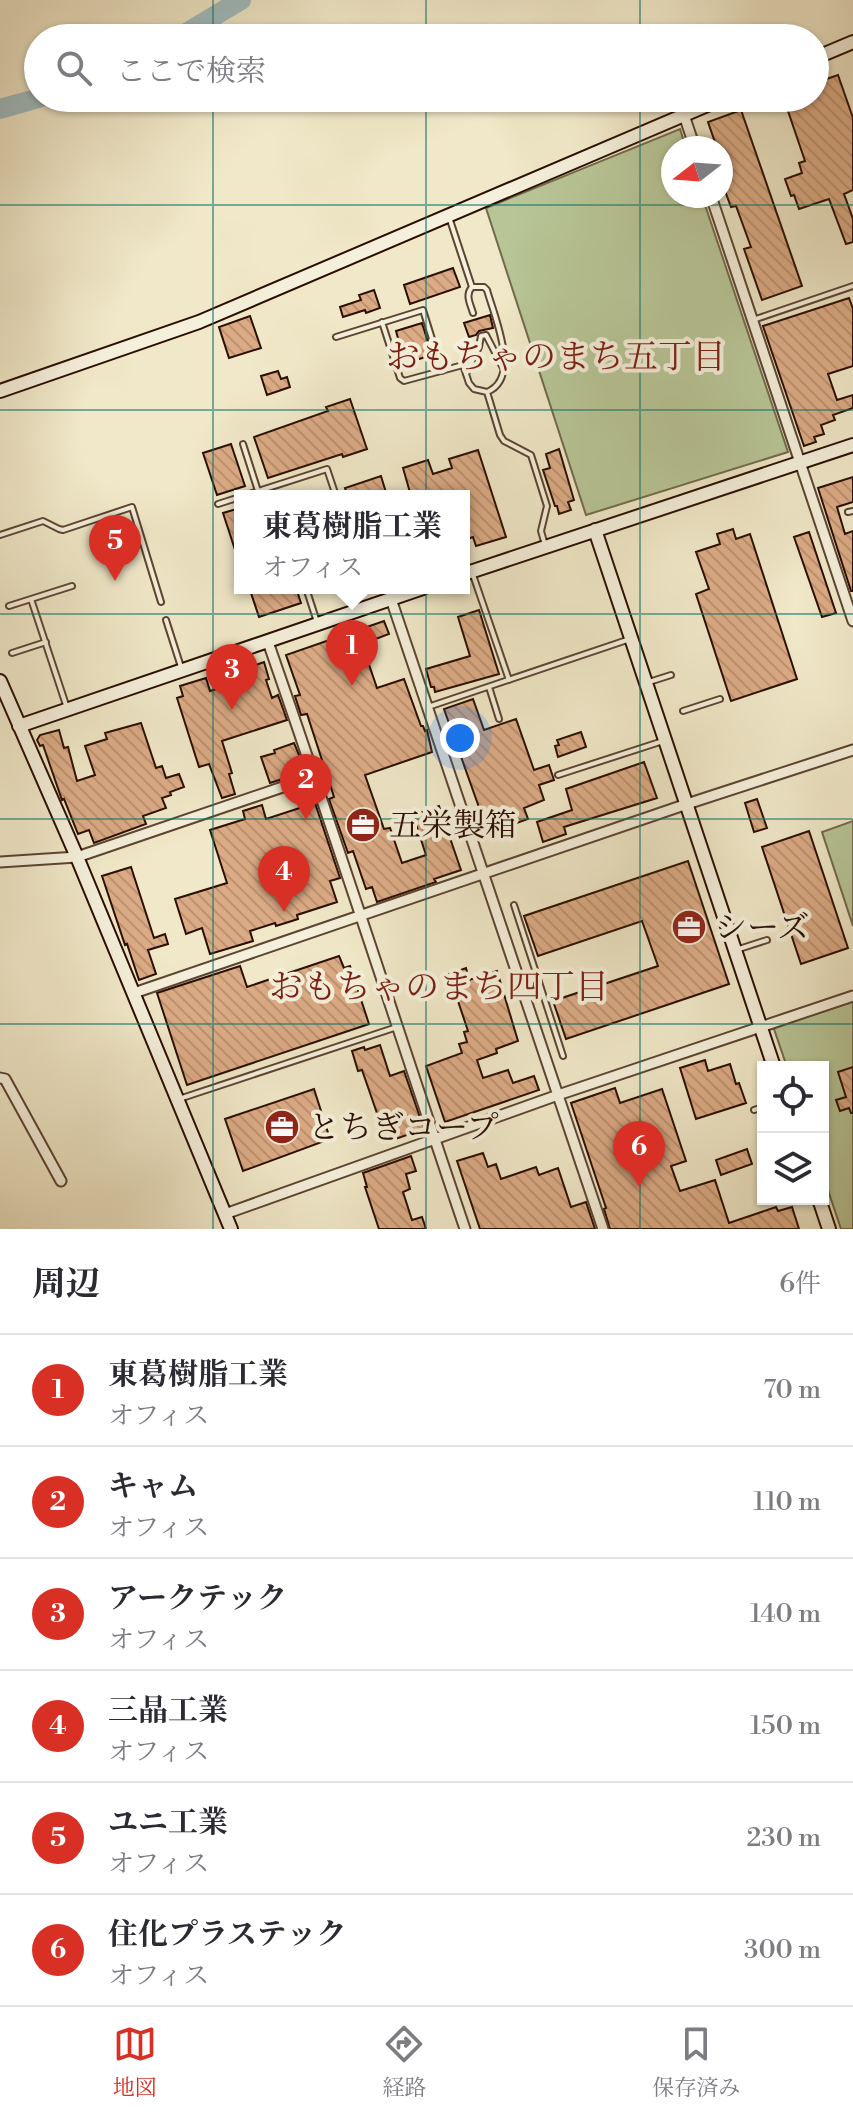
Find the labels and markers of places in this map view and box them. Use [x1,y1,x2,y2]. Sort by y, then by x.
pin: 5 [89,515,141,581]
pin: 1 [326,620,378,686]
pin: 3 [206,644,258,710]
pin: 2 [280,754,332,820]
office icon: 五栄製箱 [344,806,382,844]
place label: 五栄製箱 [389,806,517,846]
pin: 4 [258,846,310,912]
office icon: シーズ [670,908,708,946]
place label: シーズ [715,908,809,948]
office icon: とちぎコープ [263,1108,301,1146]
place label: とちぎコープ [308,1108,498,1148]
pin: 6 [613,1121,665,1187]

